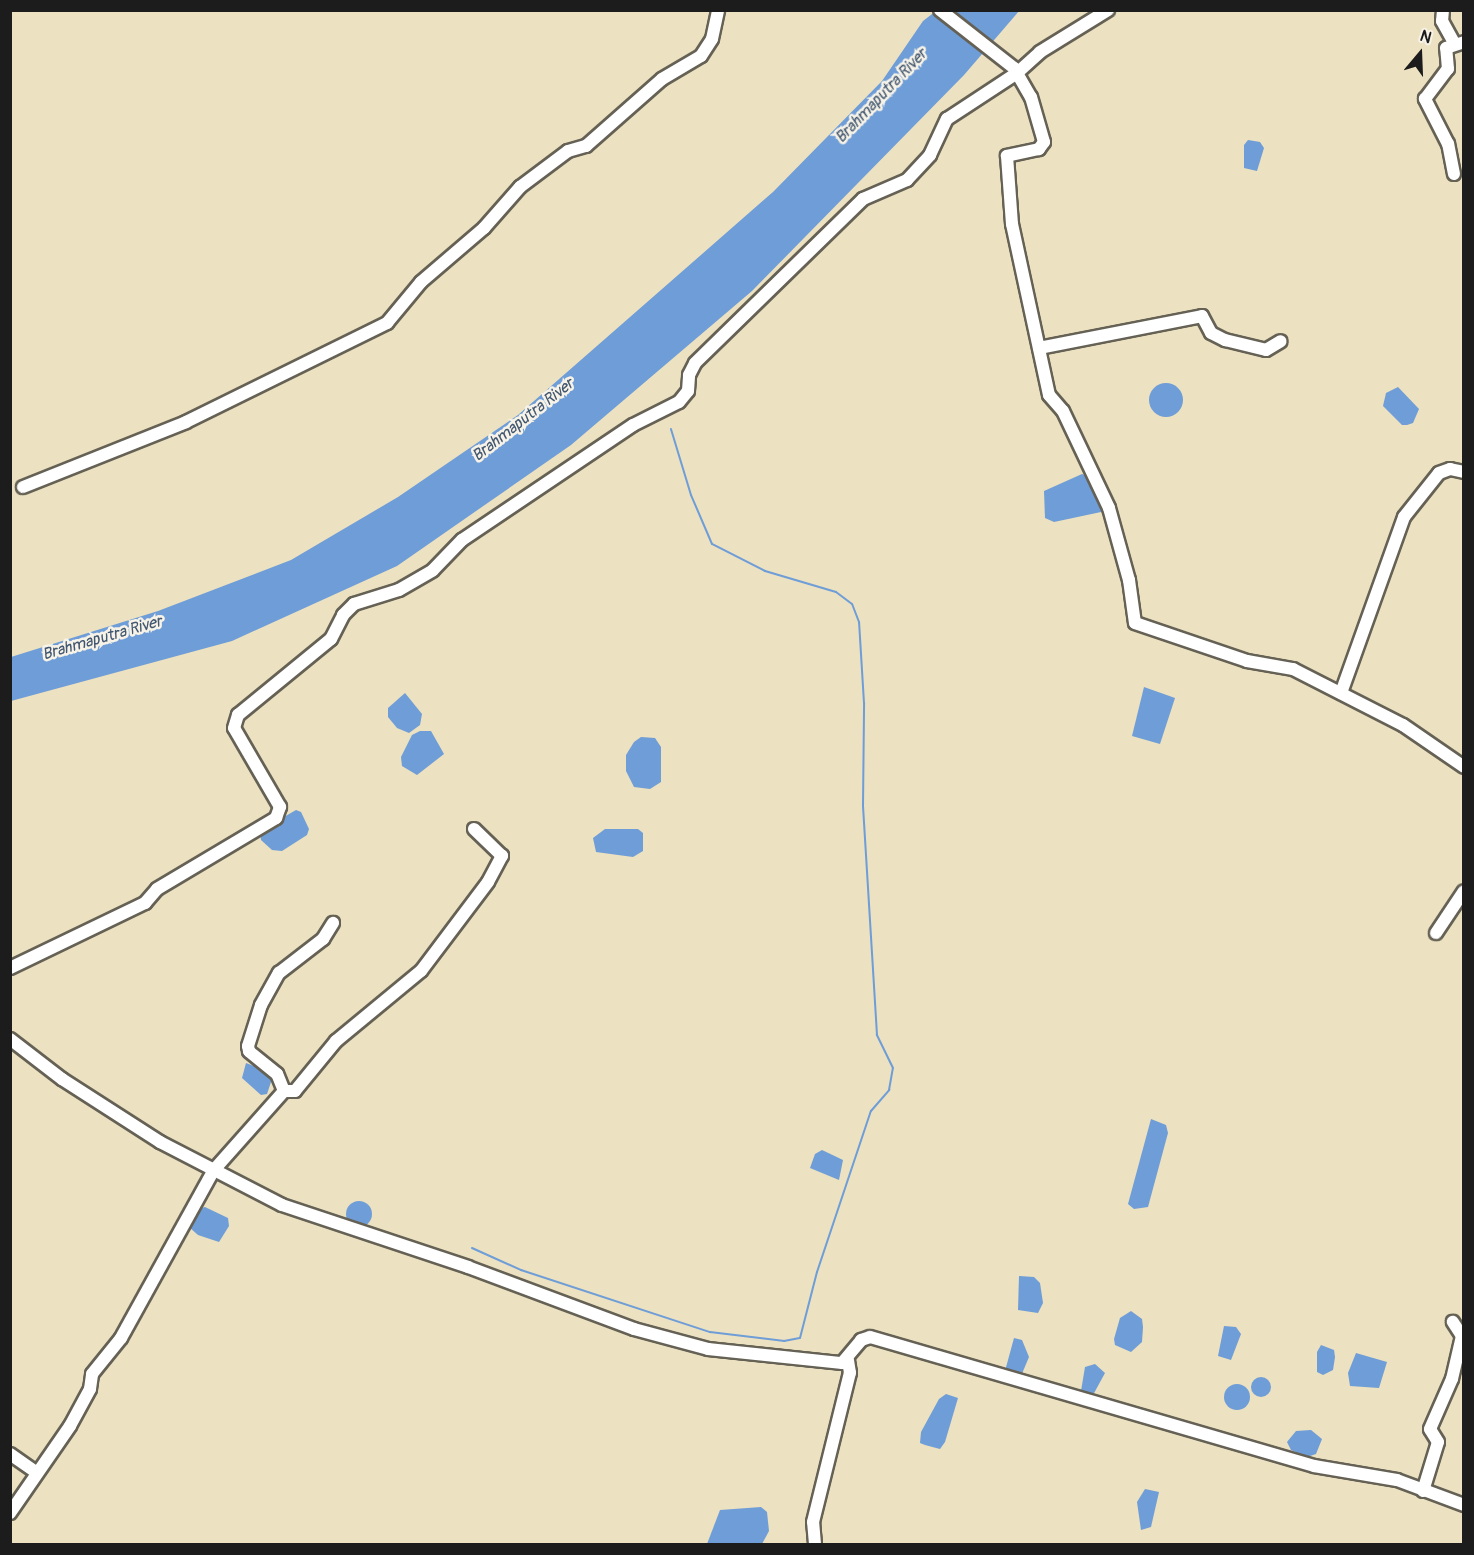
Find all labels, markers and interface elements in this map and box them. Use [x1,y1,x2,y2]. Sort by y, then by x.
north arrow [1390,24,1450,84]
text: N [1417,26,1434,48]
water label: Brahmaputra River [831,45,931,147]
water label: Brahmaputra River [468,374,578,466]
water label: Brahmaputra River [40,612,164,664]

